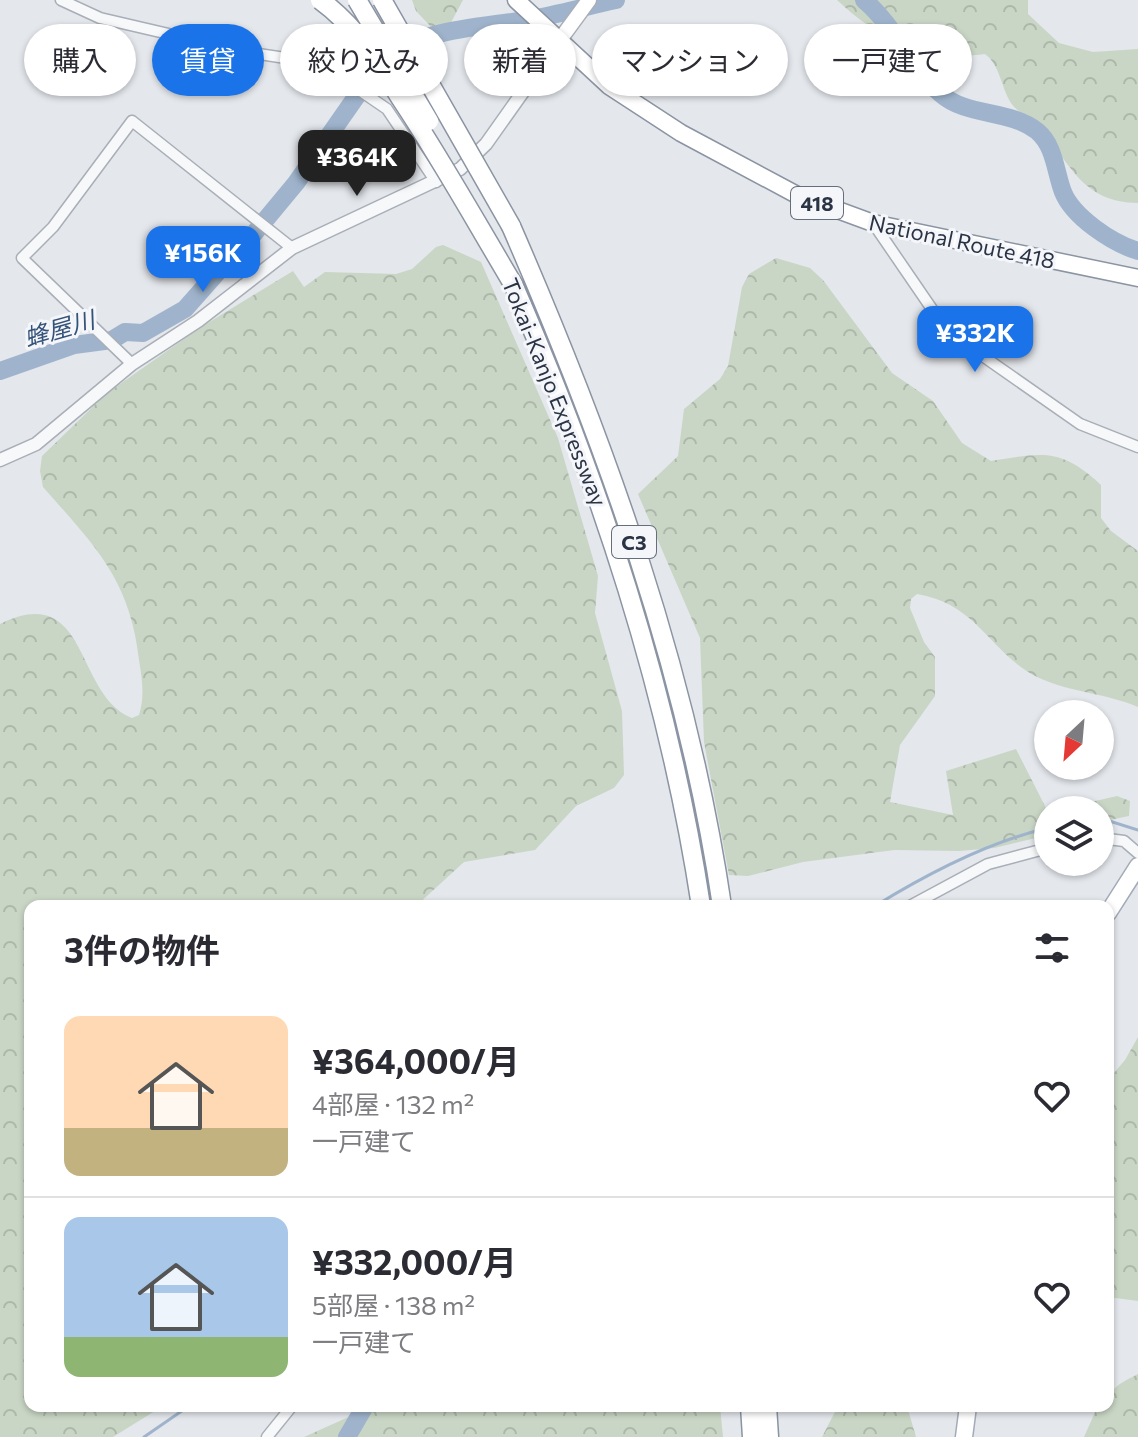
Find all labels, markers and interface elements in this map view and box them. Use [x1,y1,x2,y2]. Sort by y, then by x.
chip: 購入 [24,24,136,96]
chip: 賃貸 [152,24,264,96]
chip: 絞り込み [280,24,448,96]
chip: 新着 [464,24,576,96]
chip: マンション [592,24,788,96]
chip: 一戸建て [804,24,972,96]
pin: ¥364K [301,130,413,198]
text: ¥364K [316,140,398,171]
road number: 418 [791,187,843,219]
street label: National Route 418 [867,208,1057,274]
pin: ¥156K [147,226,259,294]
text: ¥156K [164,236,242,267]
street label: Tokai-Kanjo Expressway [497,274,613,510]
water label: 蜂屋川 [20,303,100,352]
pin: ¥332K [919,306,1031,374]
text: ¥332K [935,316,1015,347]
road number: C3 [612,526,656,558]
north arrow [1034,700,1114,780]
map controls [1034,700,1114,876]
button: layers [1034,796,1114,876]
icon: filters [1030,926,1074,970]
text: 3件の物件 [64,928,220,970]
text: ¥364,000/月 [312,1039,520,1081]
icon: home [128,1048,224,1144]
icon: heart [1030,1074,1074,1118]
text: 4部屋 · 132 m² [312,1088,474,1119]
text: 一戸建て [312,1125,416,1156]
text: ¥332,000/月 [312,1240,517,1282]
icon: home [128,1249,224,1345]
icon: heart [1030,1275,1074,1319]
text: 5部屋 · 138 m² [312,1289,475,1320]
text: 一戸建て [312,1326,416,1357]

